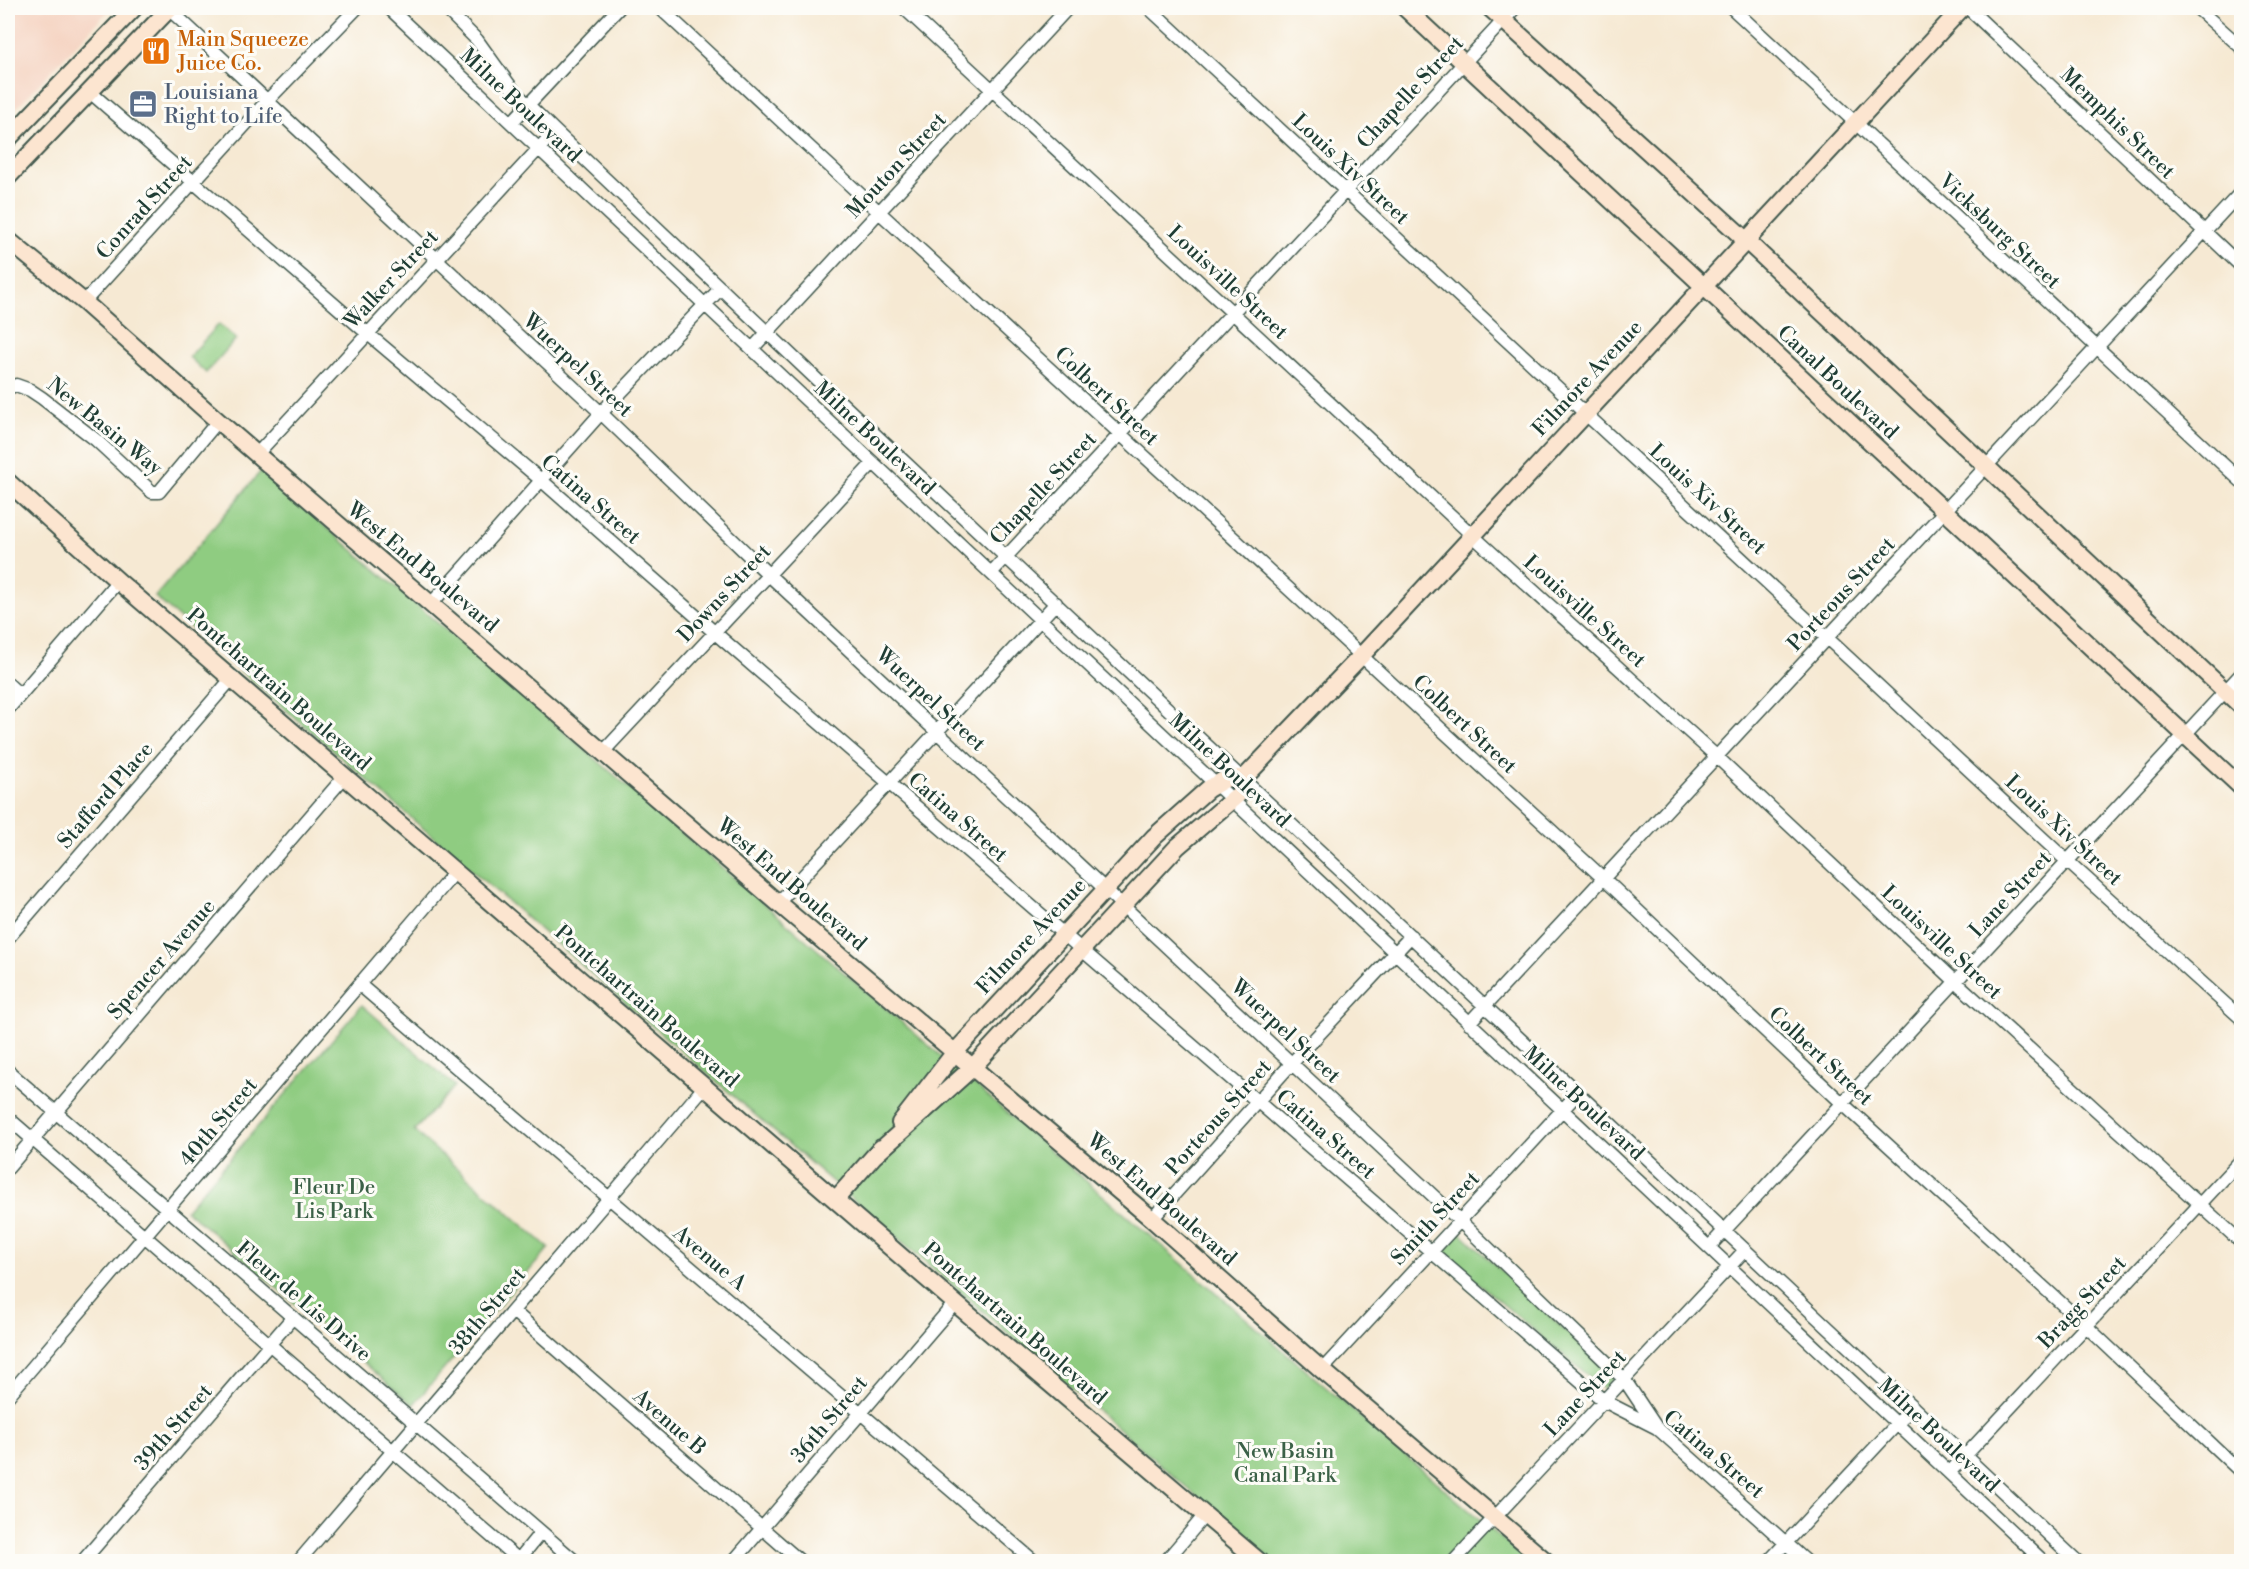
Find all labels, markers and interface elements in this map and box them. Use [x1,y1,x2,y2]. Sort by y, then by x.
place label: Main Squeeze Juice Co. [176,27,309,77]
street label: Chapelle Street [1352,30,1470,154]
restaurant icon: Main Squeeze Juice Co. [140,35,172,67]
street label: Milne Boulevard [454,43,586,169]
street label: Memphis Street [2054,62,2181,185]
place label: Louisiana Right to Life [164,80,283,130]
office icon: Louisiana Right to Life [127,88,159,120]
street label: Mouton Street [841,107,953,224]
street label: Louis Xiv Street [1286,109,1415,231]
street label: Conrad Street [91,150,199,265]
street label: Vicksburg Street [1932,168,2066,295]
street label: Louisville Street [1161,220,1294,346]
street label: Walker Street [338,224,445,335]
street label: Wuerpel Street [516,307,638,424]
street label: Filmore Avenue [1527,315,1648,442]
street label: Canal Boulevard [1771,320,1903,445]
street label: Colbert Street [1049,342,1164,452]
street label: New Basin Way [41,372,168,482]
street label: Milne Boulevard [808,376,940,502]
street label: Chapelle Street [985,426,1103,550]
street label: Louis Xiv Street [1643,439,1772,561]
street label: Catina Street [535,449,646,551]
street label: West End Boulevard [341,496,503,639]
street label: Porteous Street [1782,532,1902,657]
street label: Downs Street [673,539,777,648]
street label: Louisville Street [1518,550,1651,674]
street label: Pontchartrain Boulevard [181,603,376,777]
street label: Wuerpel Street [869,641,991,758]
street label: Colbert Street [1407,670,1522,780]
street label: Milne Boulevard [1163,708,1295,834]
street label: Stafford Place [52,737,159,854]
street label: Catina Street [902,767,1013,869]
street label: Louis Xiv Street [1999,770,2128,892]
street label: West End Boulevard [710,812,872,957]
street label: Lane Street [1964,846,2058,943]
street label: Filmore Avenue [971,873,1092,1000]
street label: Louisville Street [1875,880,2008,1006]
street label: Spencer Avenue [102,894,221,1025]
street label: Pontchartrain Boulevard [549,920,744,1094]
street label: Wuerpel Street [1224,973,1346,1090]
street label: Colbert Street [1763,1002,1878,1112]
street label: Milne Boulevard [1517,1041,1649,1167]
street label: Porteous Street [1160,1054,1278,1181]
street label: 40th Street [174,1072,264,1172]
street label: Catina Street [1270,1084,1381,1186]
street label: West End Boulevard [1080,1127,1242,1272]
street label: Smith Street [1386,1166,1486,1271]
park label: Fleur De Lis Park [293,1175,375,1225]
street label: Avenue A [667,1220,752,1297]
street label: Fleur de Lis Drive [230,1236,376,1368]
street label: Pontchartrain Boulevard [917,1237,1112,1411]
street label: Bragg Street [2032,1250,2133,1355]
street label: 38th Street [444,1262,532,1361]
street label: Lane Street [1539,1345,1633,1442]
street label: 36th Street [786,1370,874,1469]
street label: Milne Boulevard [1872,1373,2004,1499]
street label: 39th Street [129,1379,219,1476]
street label: Avenue B [627,1383,711,1462]
street label: Catina Street [1658,1405,1770,1505]
park label: New Basin Canal Park [1234,1439,1337,1489]

